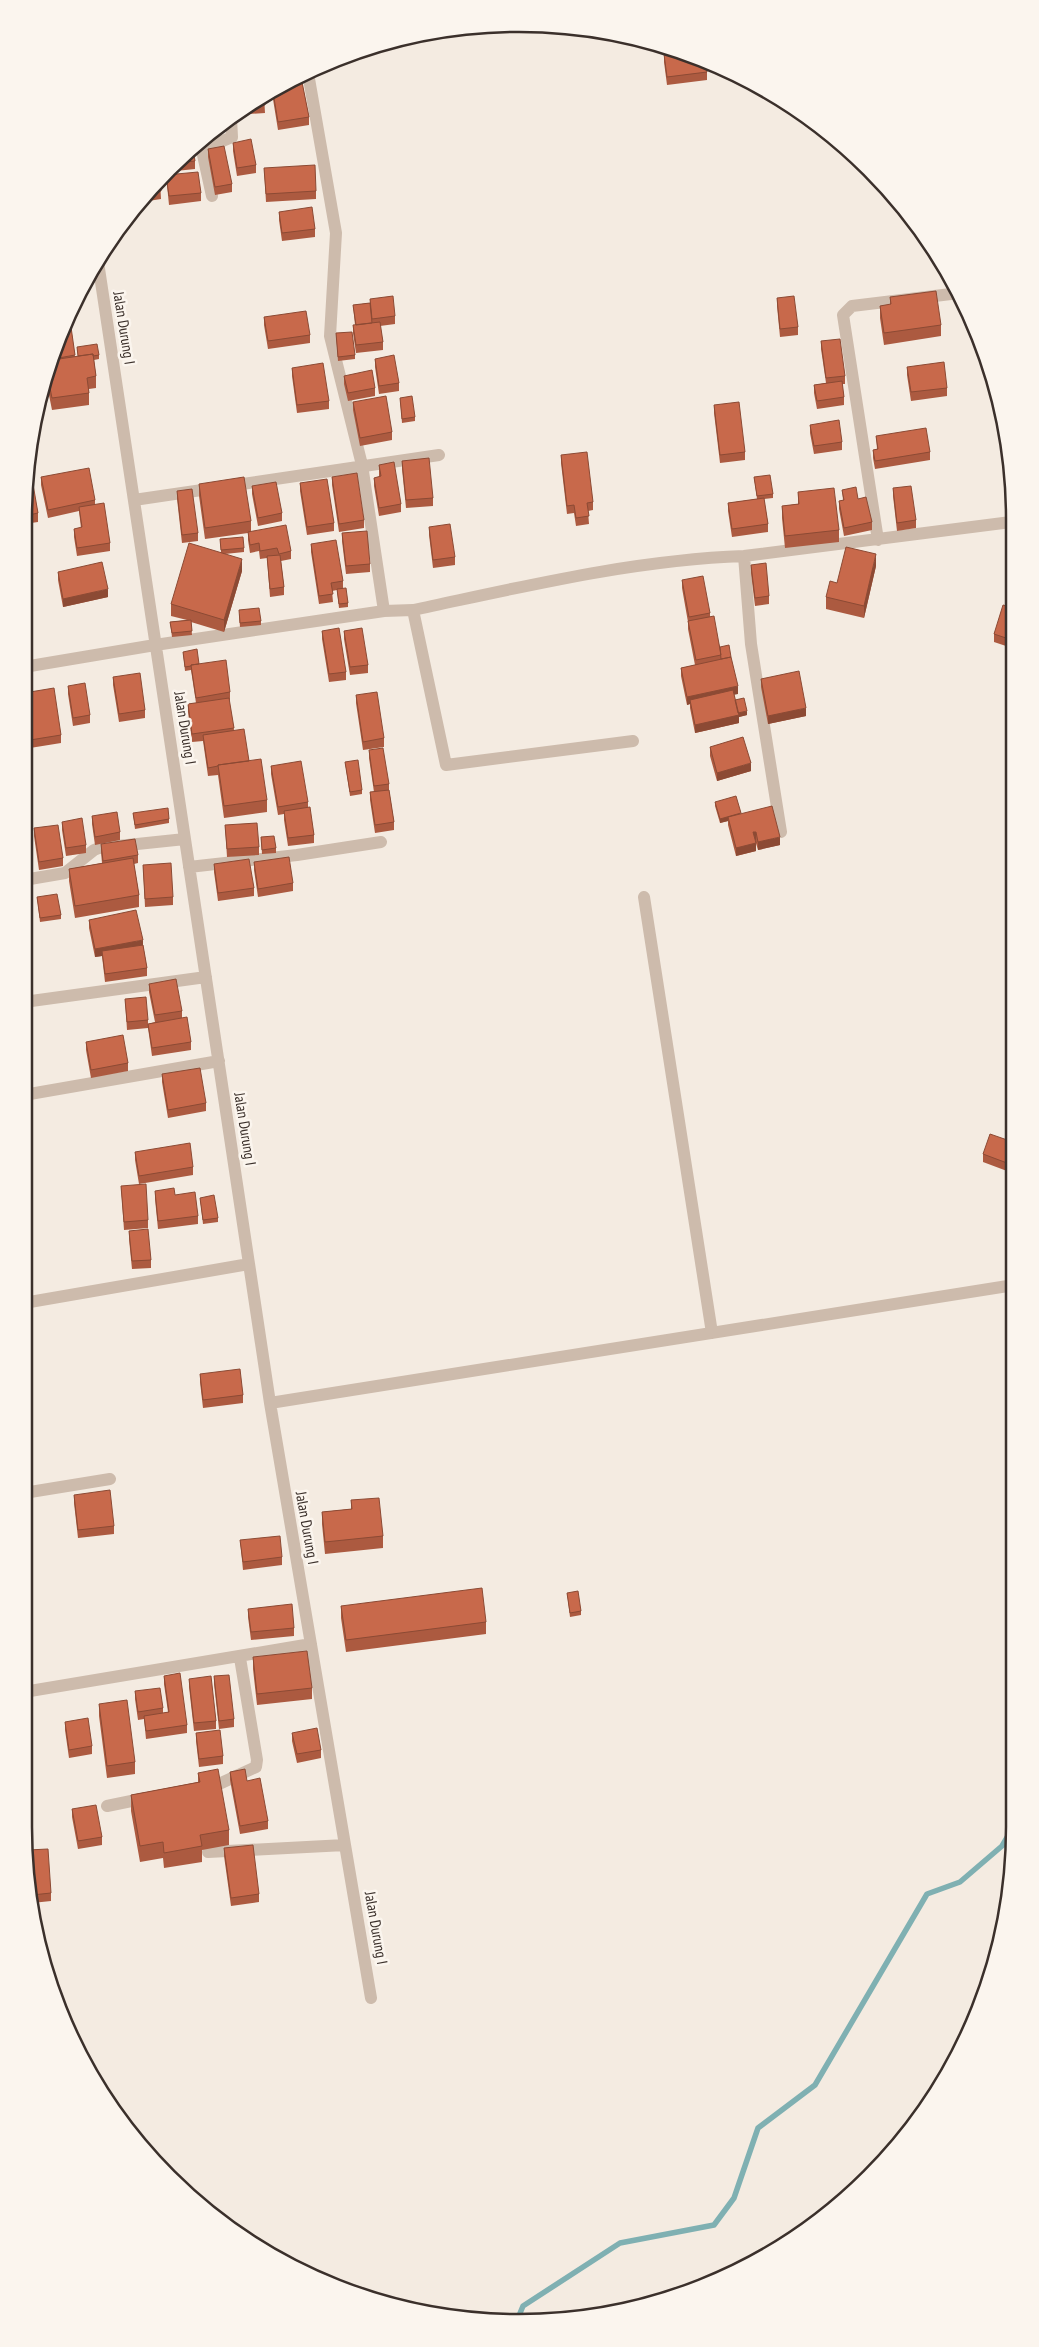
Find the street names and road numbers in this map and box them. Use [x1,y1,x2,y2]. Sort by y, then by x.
street label: Jalan Durung I [109,289,140,366]
street label: Jalan Durung I [170,689,201,766]
street label: Jalan Durung I [230,1090,261,1167]
street label: Jalan Durung I [292,1489,323,1566]
street label: Jalan Durung I [361,1889,392,1966]

